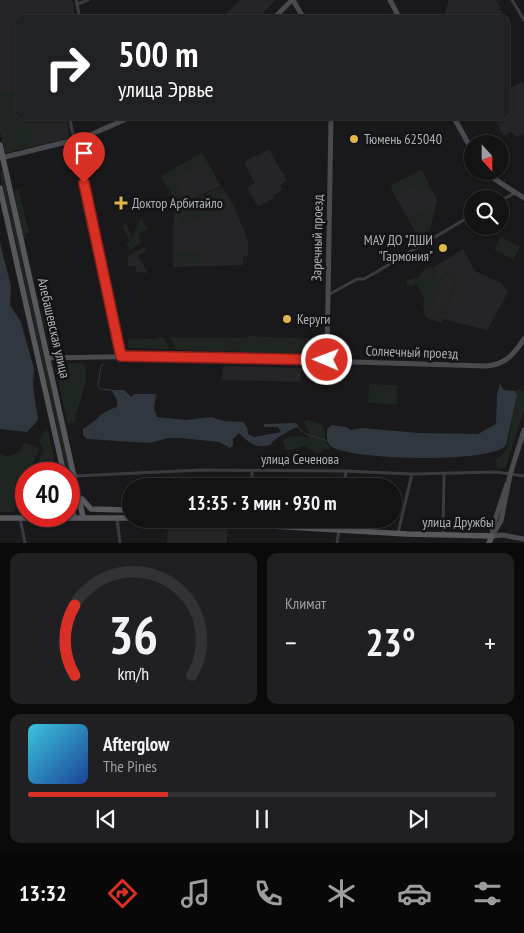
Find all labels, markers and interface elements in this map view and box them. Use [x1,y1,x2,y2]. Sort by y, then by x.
text: 500 m [118,31,199,77]
icon: right [35,35,100,100]
text: улица Эрвье [118,75,214,103]
place label: Тюмень 625040 [364,130,442,148]
pin [63,132,105,183]
marker: Тюмень 625040 [348,133,360,145]
north arrow [464,135,509,180]
map controls [464,135,509,235]
icon: arrive [70,139,98,167]
button: search [464,190,509,235]
place label: Доктор Арбитайло [132,194,223,212]
street label: Заречный проезд [307,194,327,282]
marker: Доктор Арбитайло [114,196,128,210]
place label: МАУ ДО "ДШИ "Гармония" [364,231,433,265]
marker: МАУ ДО "ДШИ "Гармония" [437,242,449,254]
street label: Алебашевская улица [34,276,74,380]
place label: Керуги [297,310,331,328]
marker: Керуги [281,313,293,325]
position arrow [300,333,352,385]
street label: Солнечный проезд [365,341,459,363]
street label: улица Сеченова [261,450,339,468]
speed limit sign: 40 [15,462,80,527]
text: 13:35 · 3 мин · 930 m [188,491,336,515]
street label: улица Дружбы [422,513,494,531]
text: Климат [285,593,326,613]
text: 36 [109,601,158,668]
text: 23° [365,617,416,666]
text: − [285,624,297,661]
text: + [484,624,496,661]
text: km/h [118,662,149,685]
text: Afterglow [103,732,169,756]
text: The Pines [103,756,157,776]
icon: previous [92,805,120,833]
icon: pause [248,805,276,833]
icon: next [404,805,432,833]
icon: directions [105,876,140,911]
icon: music [178,876,213,911]
icon: phone [251,876,286,911]
icon: climate [324,876,359,911]
icon: car [397,876,432,911]
icon: filters [470,876,505,911]
text: 13:32 [19,879,67,907]

